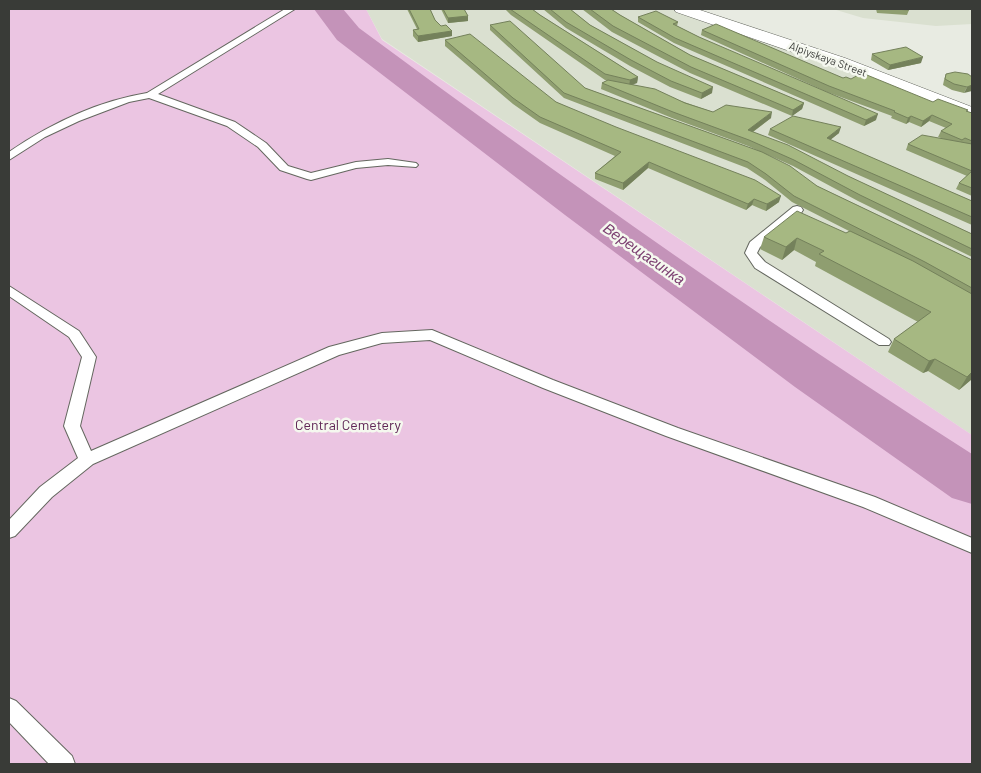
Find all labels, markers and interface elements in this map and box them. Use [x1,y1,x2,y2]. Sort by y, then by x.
street label: Alpiyskaya Street [787,38,869,79]
water label: Верещагинка [600,218,689,288]
park label: Central Cemetery [295,416,401,433]

